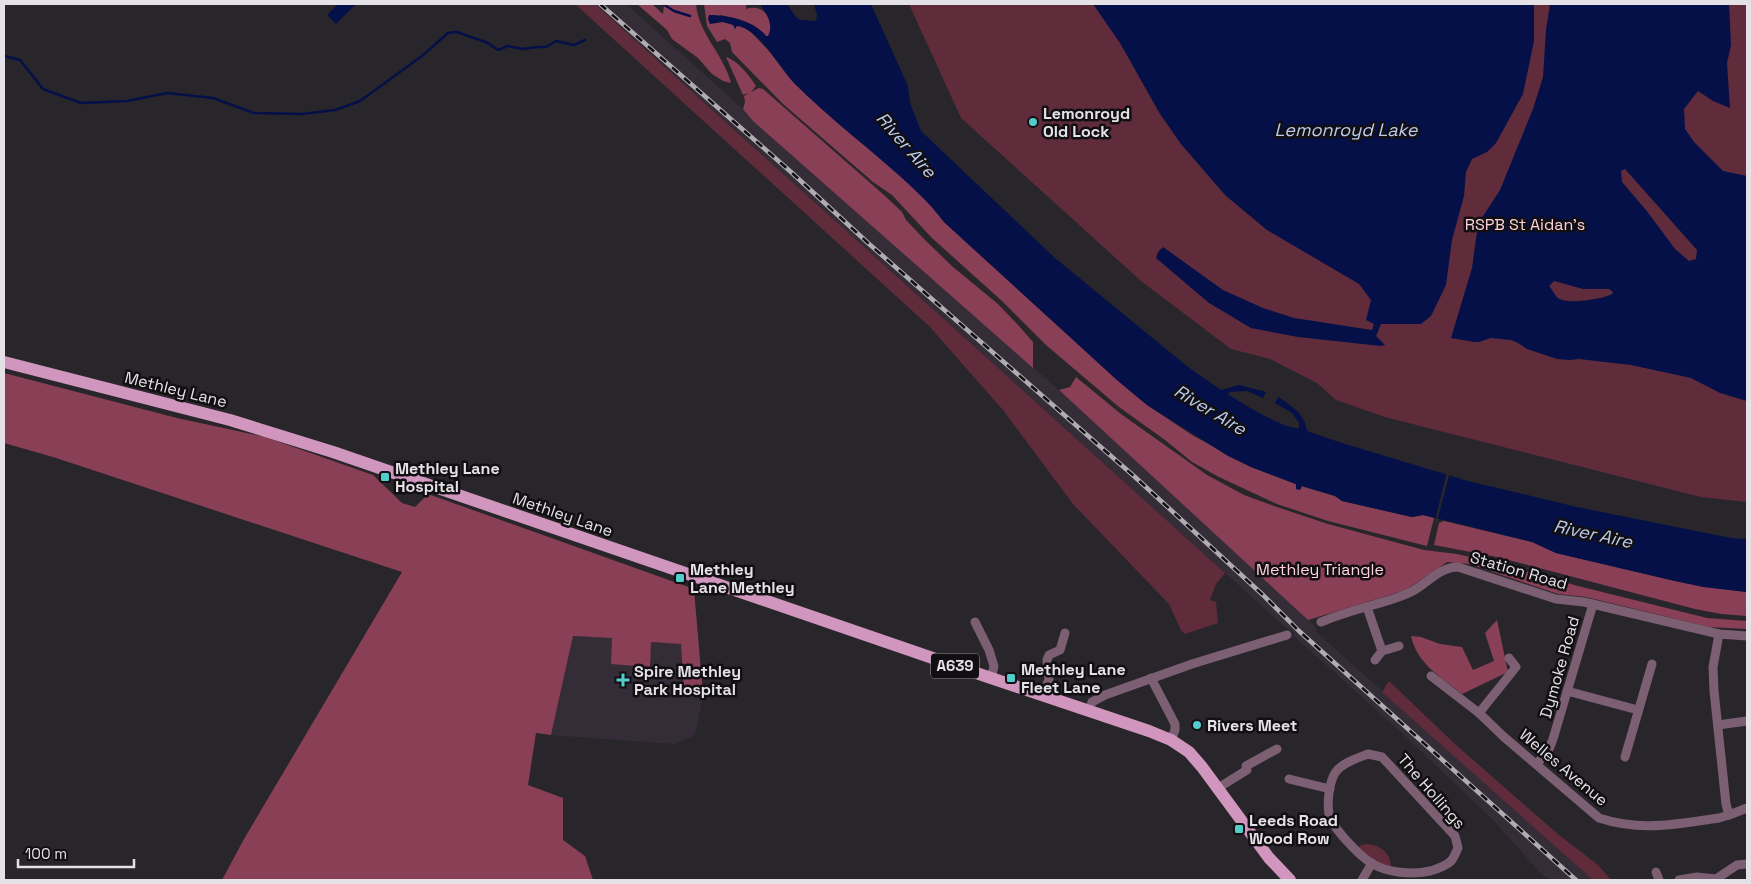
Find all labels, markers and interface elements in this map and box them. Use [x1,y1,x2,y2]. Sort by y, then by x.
place label: Lemonroyd Old Lock [1043,103,1130,142]
water label: River Aire [872,107,942,183]
marker: Lemonroyd Old Lock [1027,116,1039,128]
water label: Lemonroyd Lake [1275,118,1419,141]
park label: RSPB St Aidan's [1465,214,1585,235]
street label: Methley Lane [123,367,229,412]
water label: River Aire [1170,379,1252,441]
place label: Methley Lane Hospital [395,458,500,497]
marker: Methley Lane Hospital [379,471,391,483]
street label: Methley Lane [510,488,616,541]
water label: River Aire [1552,514,1636,553]
street label: Station Road [1468,547,1570,594]
place label: Methley Lane Methley [690,559,795,598]
park label: Methley Triangle [1256,559,1384,580]
marker: Methley Lane Methley [674,572,686,584]
street label: Dymoke Road [1535,614,1584,721]
road number: A639 [931,654,979,678]
place label: Methley Lane Fleet Lane [1021,659,1126,698]
place label: Spire Methley Park Hospital [634,661,741,700]
marker: Methley Lane Fleet Lane [1005,672,1017,684]
marker: Spire Methley Park Hospital [616,673,630,687]
place label: Rivers Meet [1207,715,1297,736]
marker: Rivers Meet [1191,719,1203,731]
street label: Welles Avenue [1515,724,1612,811]
street label: The Hollings [1393,749,1470,833]
place label: Leeds Road Wood Row [1249,810,1338,849]
marker: Leeds Road Wood Row [1233,823,1245,835]
scale bar [18,836,134,868]
text: 100 m [25,844,67,863]

